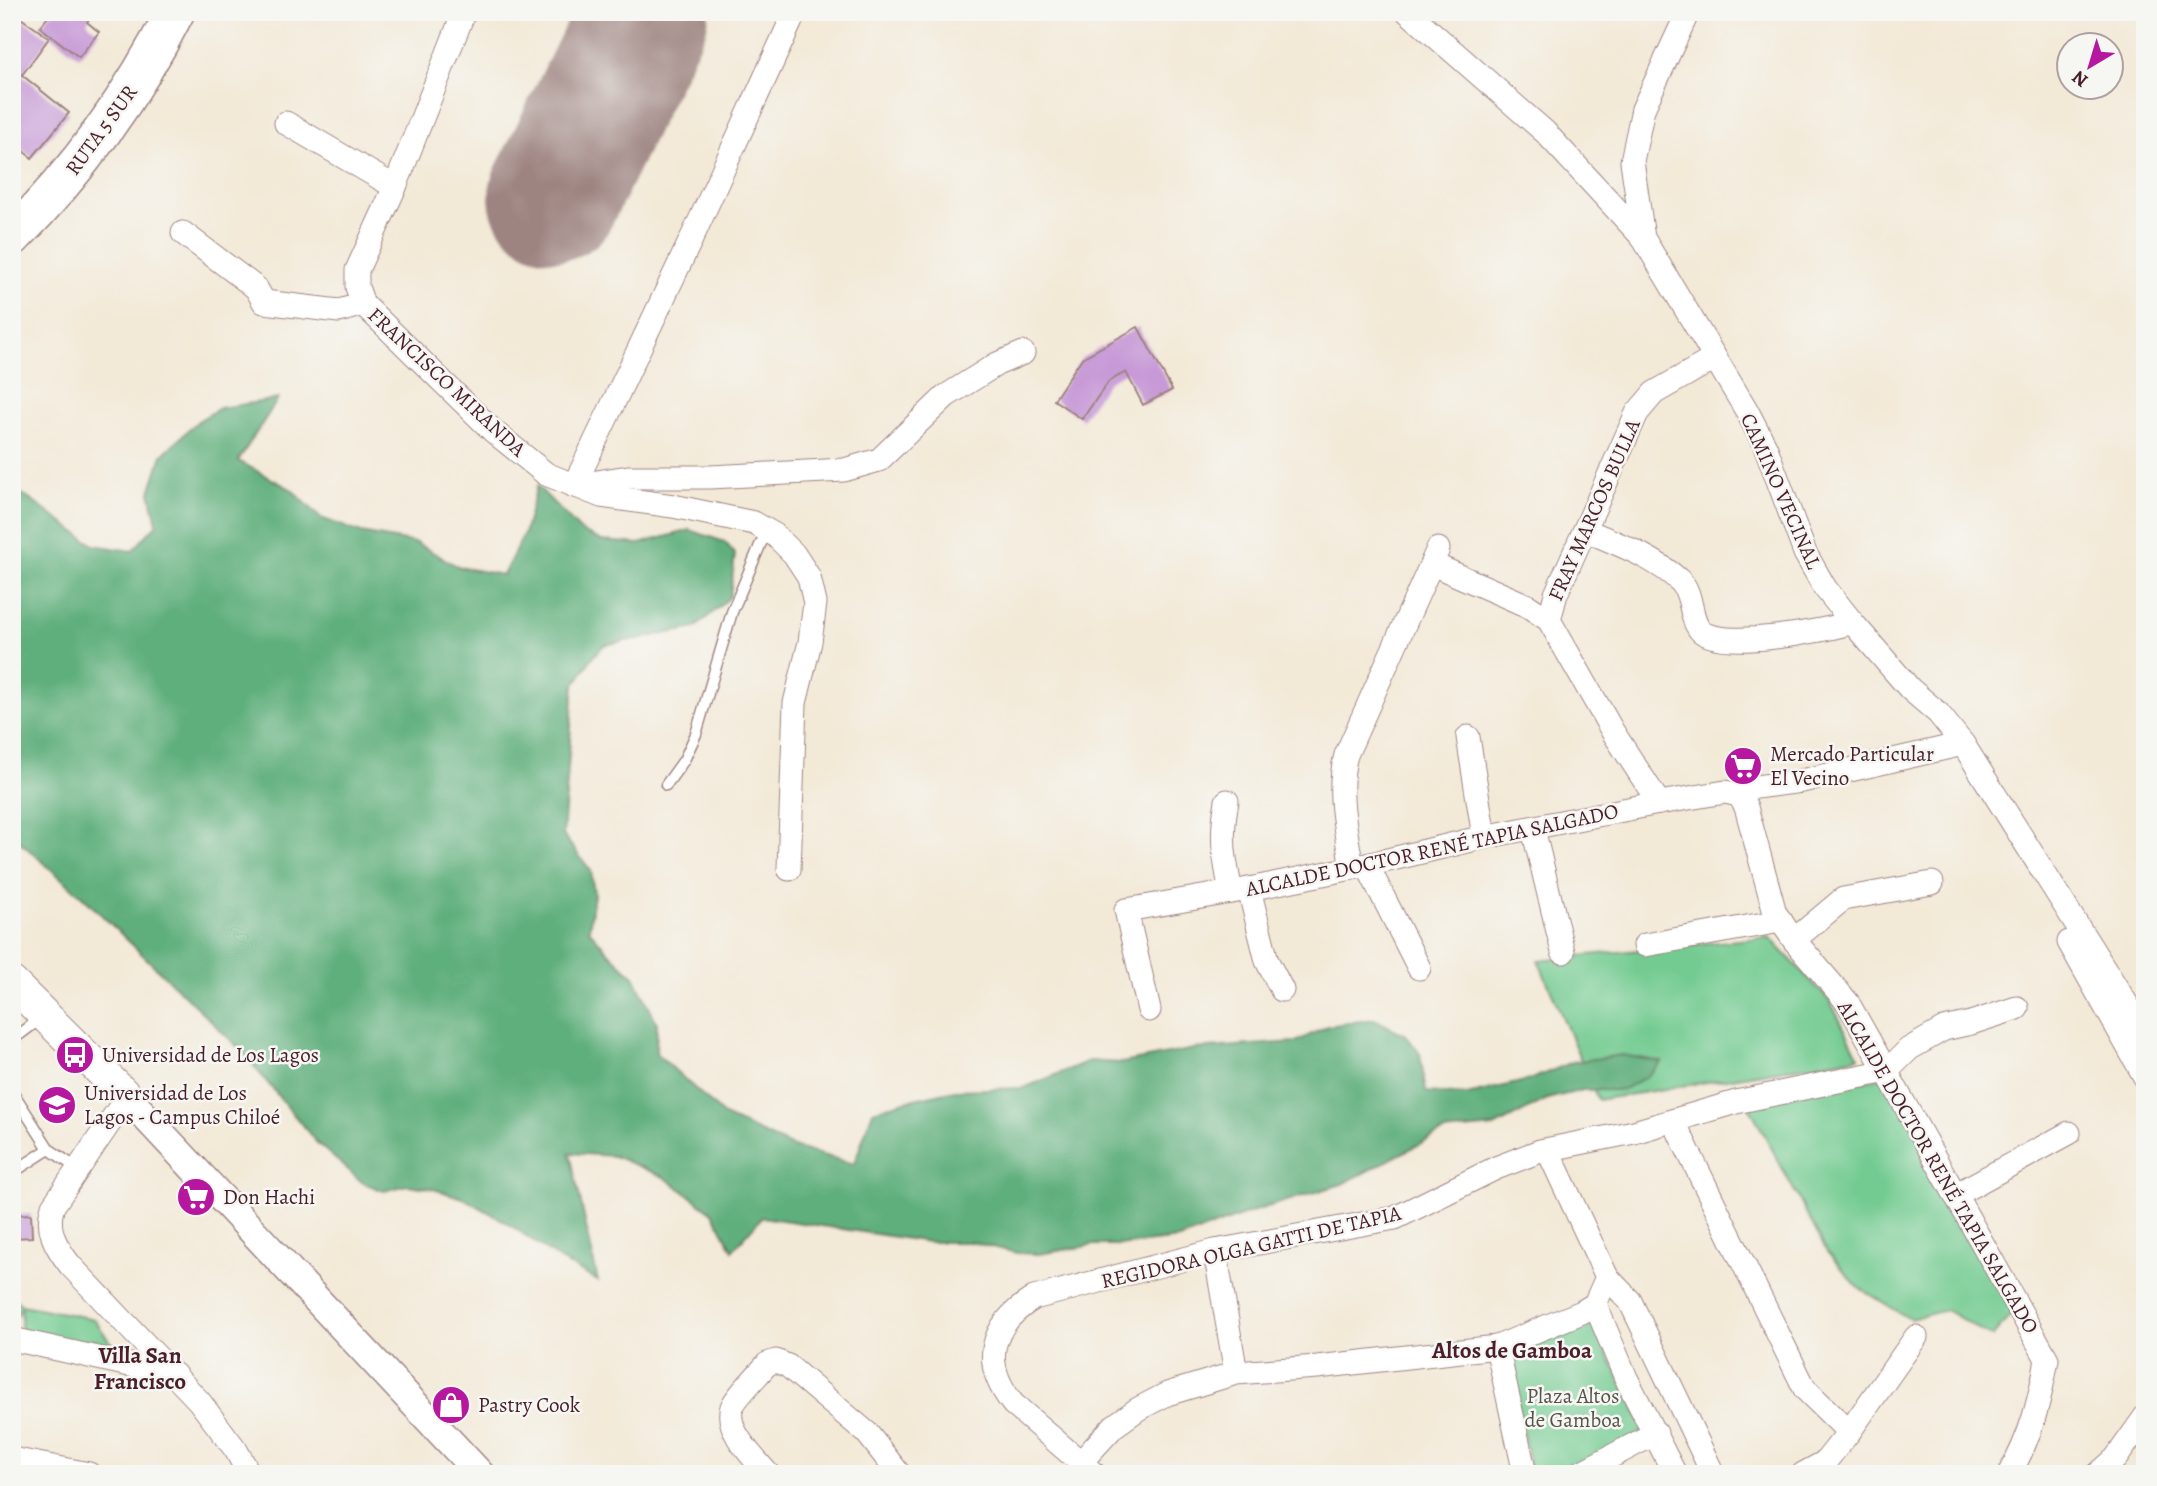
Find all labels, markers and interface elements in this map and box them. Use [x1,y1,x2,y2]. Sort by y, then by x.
north arrow [2056,32,2126,102]
text: N [2067,64,2094,93]
street label: RUTA 5 SUR [59,79,143,181]
street label: FRANCISCO MIRANDA [362,301,533,463]
street label: CAMINO VECINAL [1734,409,1828,574]
street label: FRAY MARCOS BULLA [1541,414,1647,605]
place label: Mercado Particular El Vecino [1770,740,1934,792]
supermarket icon: Mercado Particular El Vecino [1722,745,1764,787]
street label: ALCALDE DOCTOR RENÉ TAPIA SALGADO [1242,797,1621,903]
street label: ALCALDE DOCTOR RENÉ TAPIA SALGADO [1830,995,2045,1339]
bus stop icon: Universidad de Los Lagos [54,1034,96,1076]
place label: Universidad de Los Lagos [102,1041,319,1069]
place label: Universidad de Los Lagos - Campus Chiloé [84,1079,280,1131]
school or university icon: Universidad de Los Lagos - Campus Chiloé [36,1084,78,1126]
supermarket icon: Don Hachi [175,1176,217,1218]
place label: Don Hachi [223,1183,315,1211]
street label: REGIDORA OLGA GATTI DE TAPIA [1098,1199,1404,1295]
district label: Altos de Gamboa [1431,1335,1592,1366]
district label: Villa San Francisco [94,1340,186,1397]
park label: Plaza Altos de Gamboa [1525,1382,1622,1434]
shop icon: Pastry Cook [430,1384,472,1426]
place label: Pastry Cook [478,1391,581,1419]

